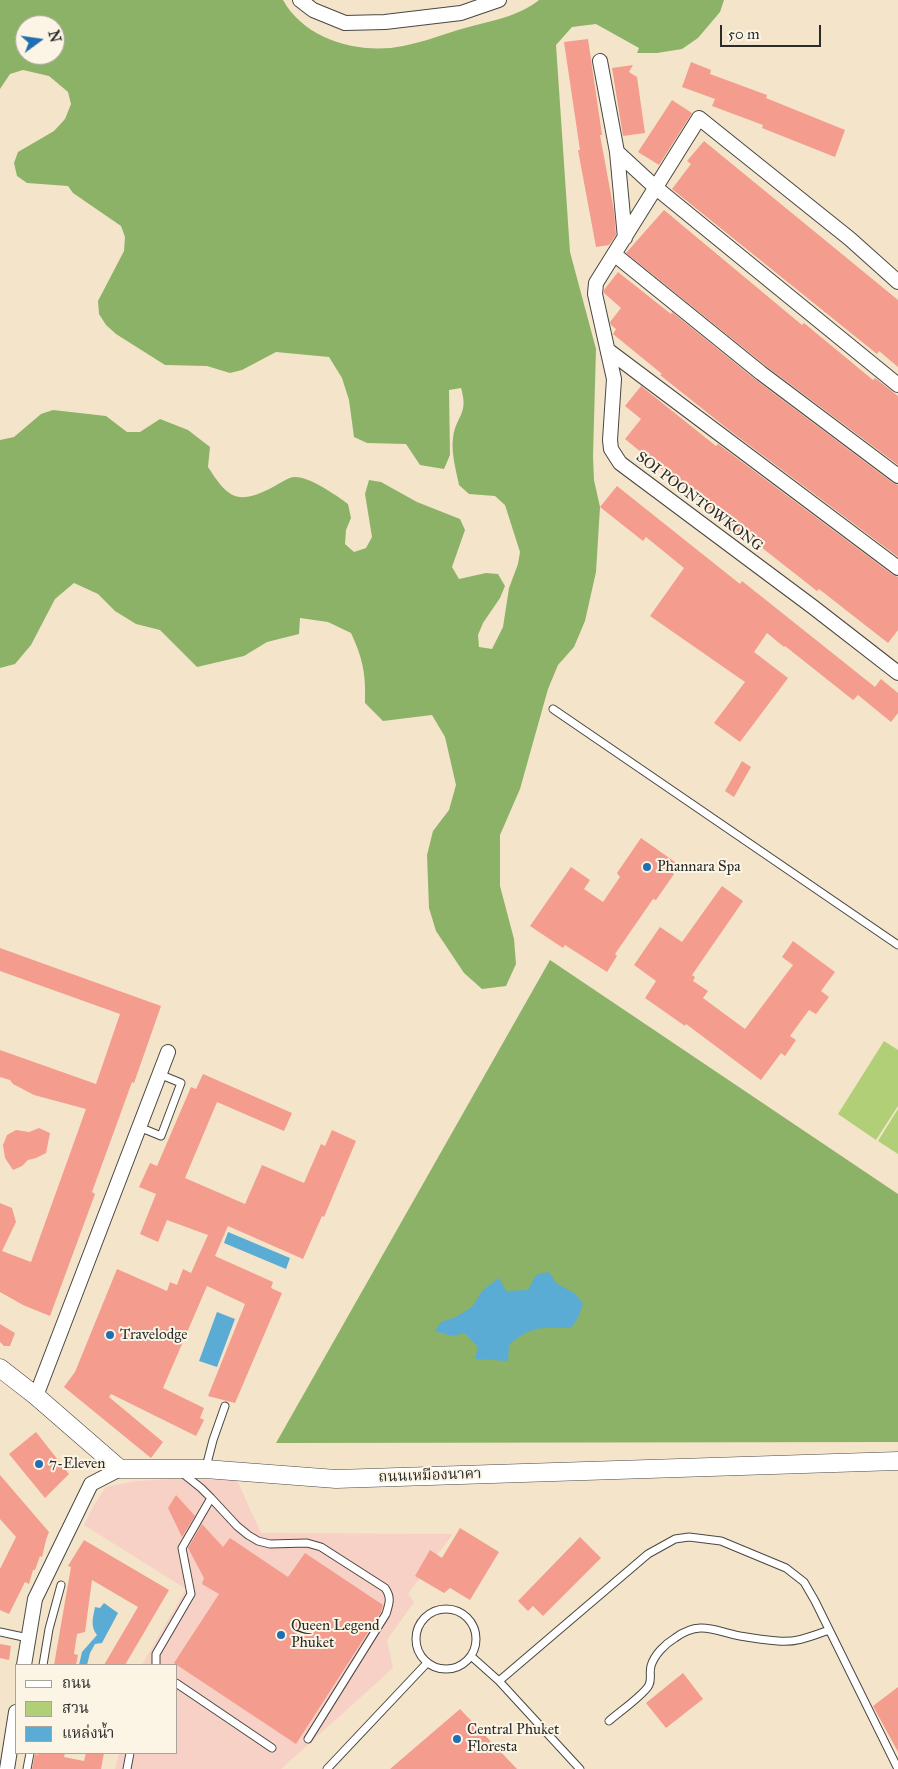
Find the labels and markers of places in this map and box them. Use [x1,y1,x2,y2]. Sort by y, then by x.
place label: Phannara Spa [657,858,740,876]
marker: Phannara Spa [641,861,653,873]
place label: Travelodge [120,1326,187,1344]
marker: Travelodge [104,1329,116,1341]
place label: 7-Eleven [49,1455,105,1473]
marker: 7-Eleven [33,1458,45,1470]
place label: Queen Legend Phuket [291,1617,380,1652]
marker: Queen Legend Phuket [275,1629,287,1641]
place label: Central Phuket Floresta [467,1721,559,1756]
marker: Central Phuket Floresta [451,1733,463,1745]

